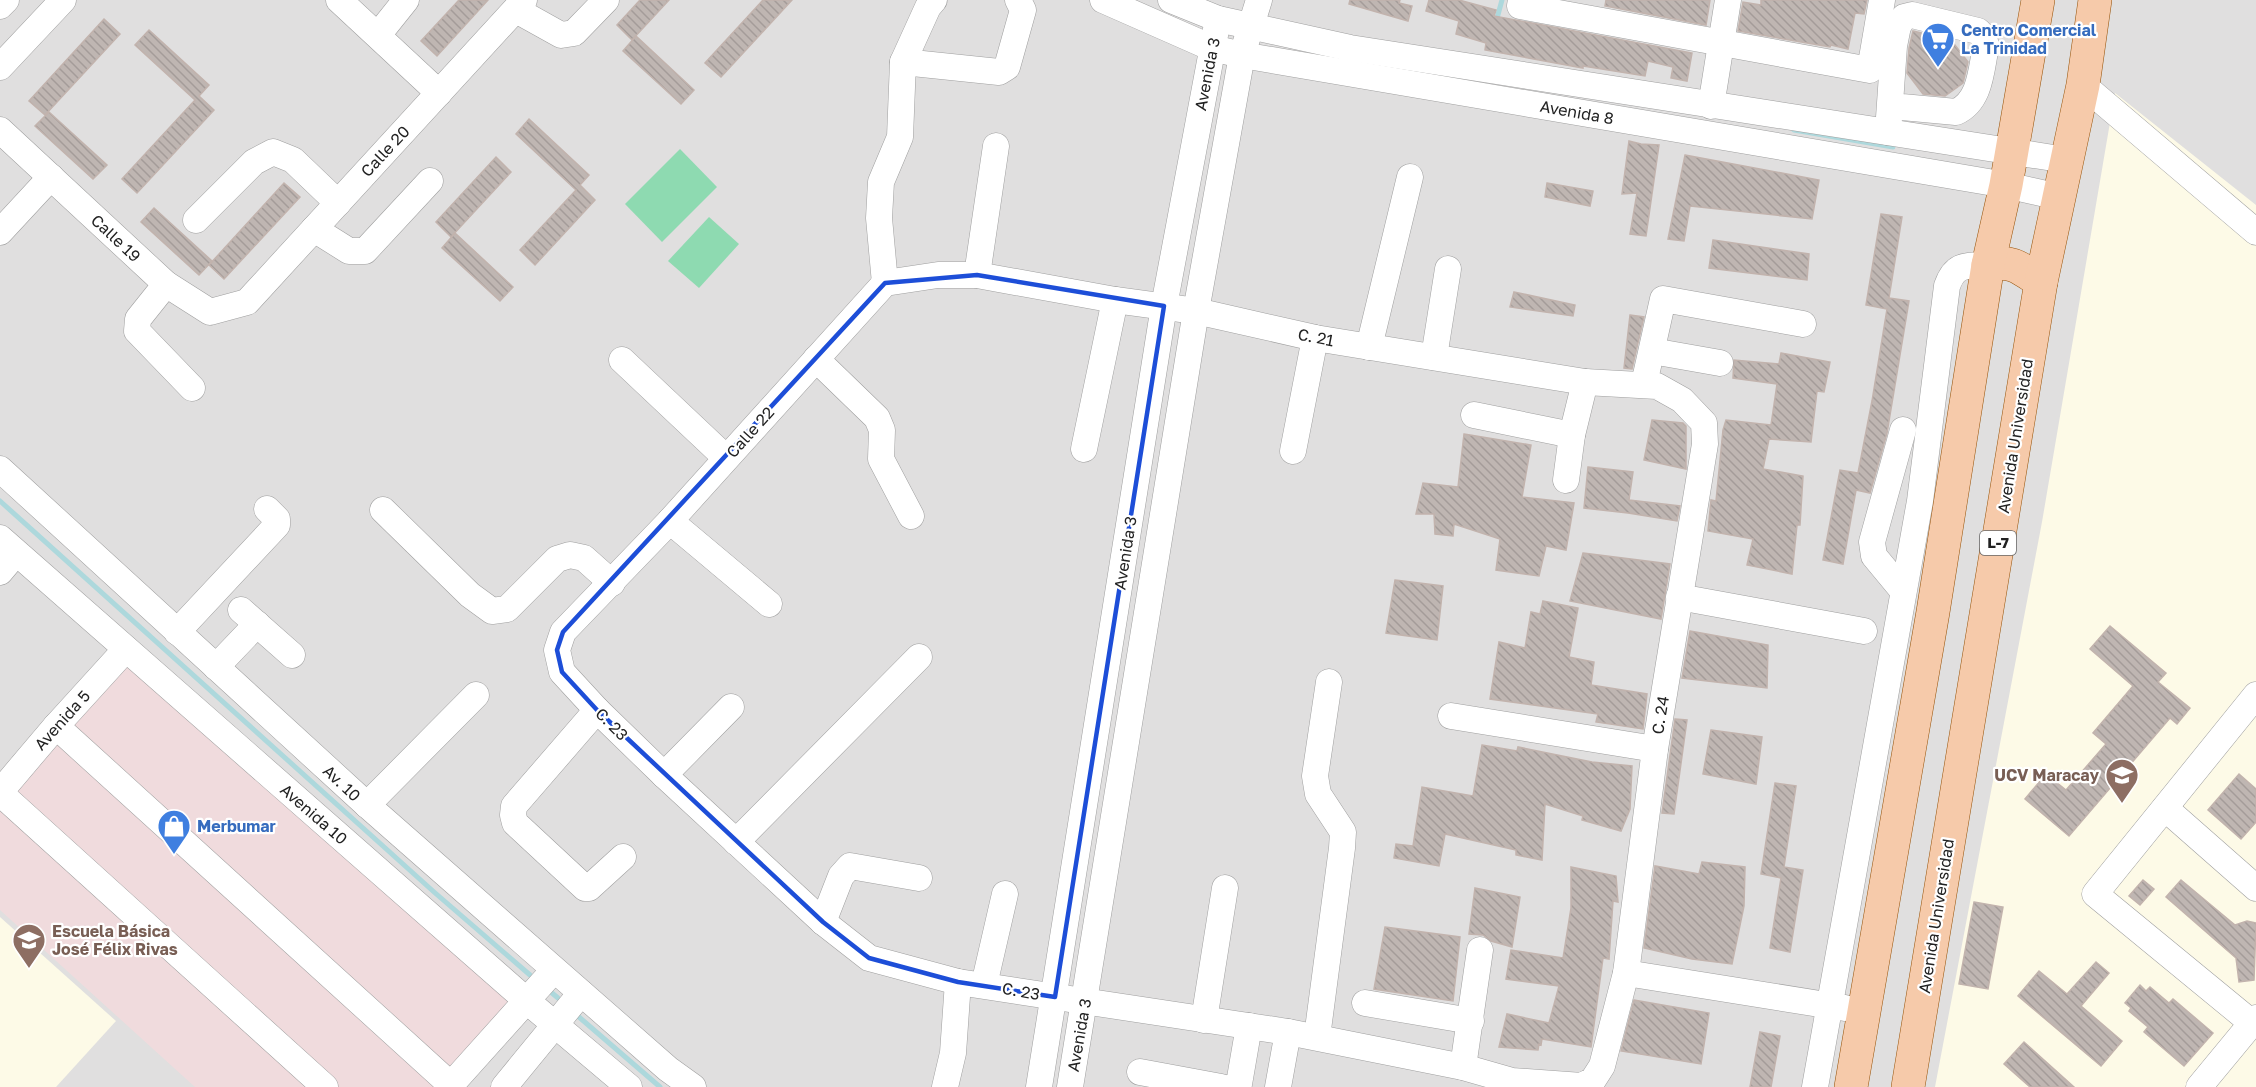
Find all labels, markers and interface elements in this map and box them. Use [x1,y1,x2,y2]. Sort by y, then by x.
place label: Centro Comercial La Trinidad [1961,20,2097,58]
supermarket icon: Centro Comercial La Trinidad [1920,21,1956,68]
street label: Avenida 3 [1190,36,1224,112]
street label: Avenida 8 [1539,96,1615,128]
street label: Calle 20 [356,121,414,181]
street label: Calle 19 [87,210,145,266]
street label: C. 21 [1296,324,1336,350]
street label: Avenida Universidad [1993,357,2037,515]
street label: Calle 22 [722,402,778,462]
street label: Avenida 3 [1109,515,1141,591]
road number: L-7 [1980,531,2016,555]
street label: Avenida 5 [30,686,94,754]
street label: C. 24 [1647,694,1673,736]
street label: C. 23 [591,703,633,745]
school or university icon: UCV Maracay [2104,757,2140,804]
street label: Av. 10 [319,761,365,805]
place label: UCV Maracay [1994,765,2099,785]
street label: Avenida 10 [276,779,352,849]
shop icon: Merbumar [156,808,192,855]
place label: Merbumar [197,816,276,836]
street label: Avenida Universidad [1914,837,1958,995]
place label: Escuela Básica José Félix Rivas [52,921,178,959]
school or university icon: Escuela Básica José Félix Rivas [11,922,47,969]
street label: C. 23 [1001,978,1041,1004]
street label: Avenida 3 [1063,997,1095,1073]

